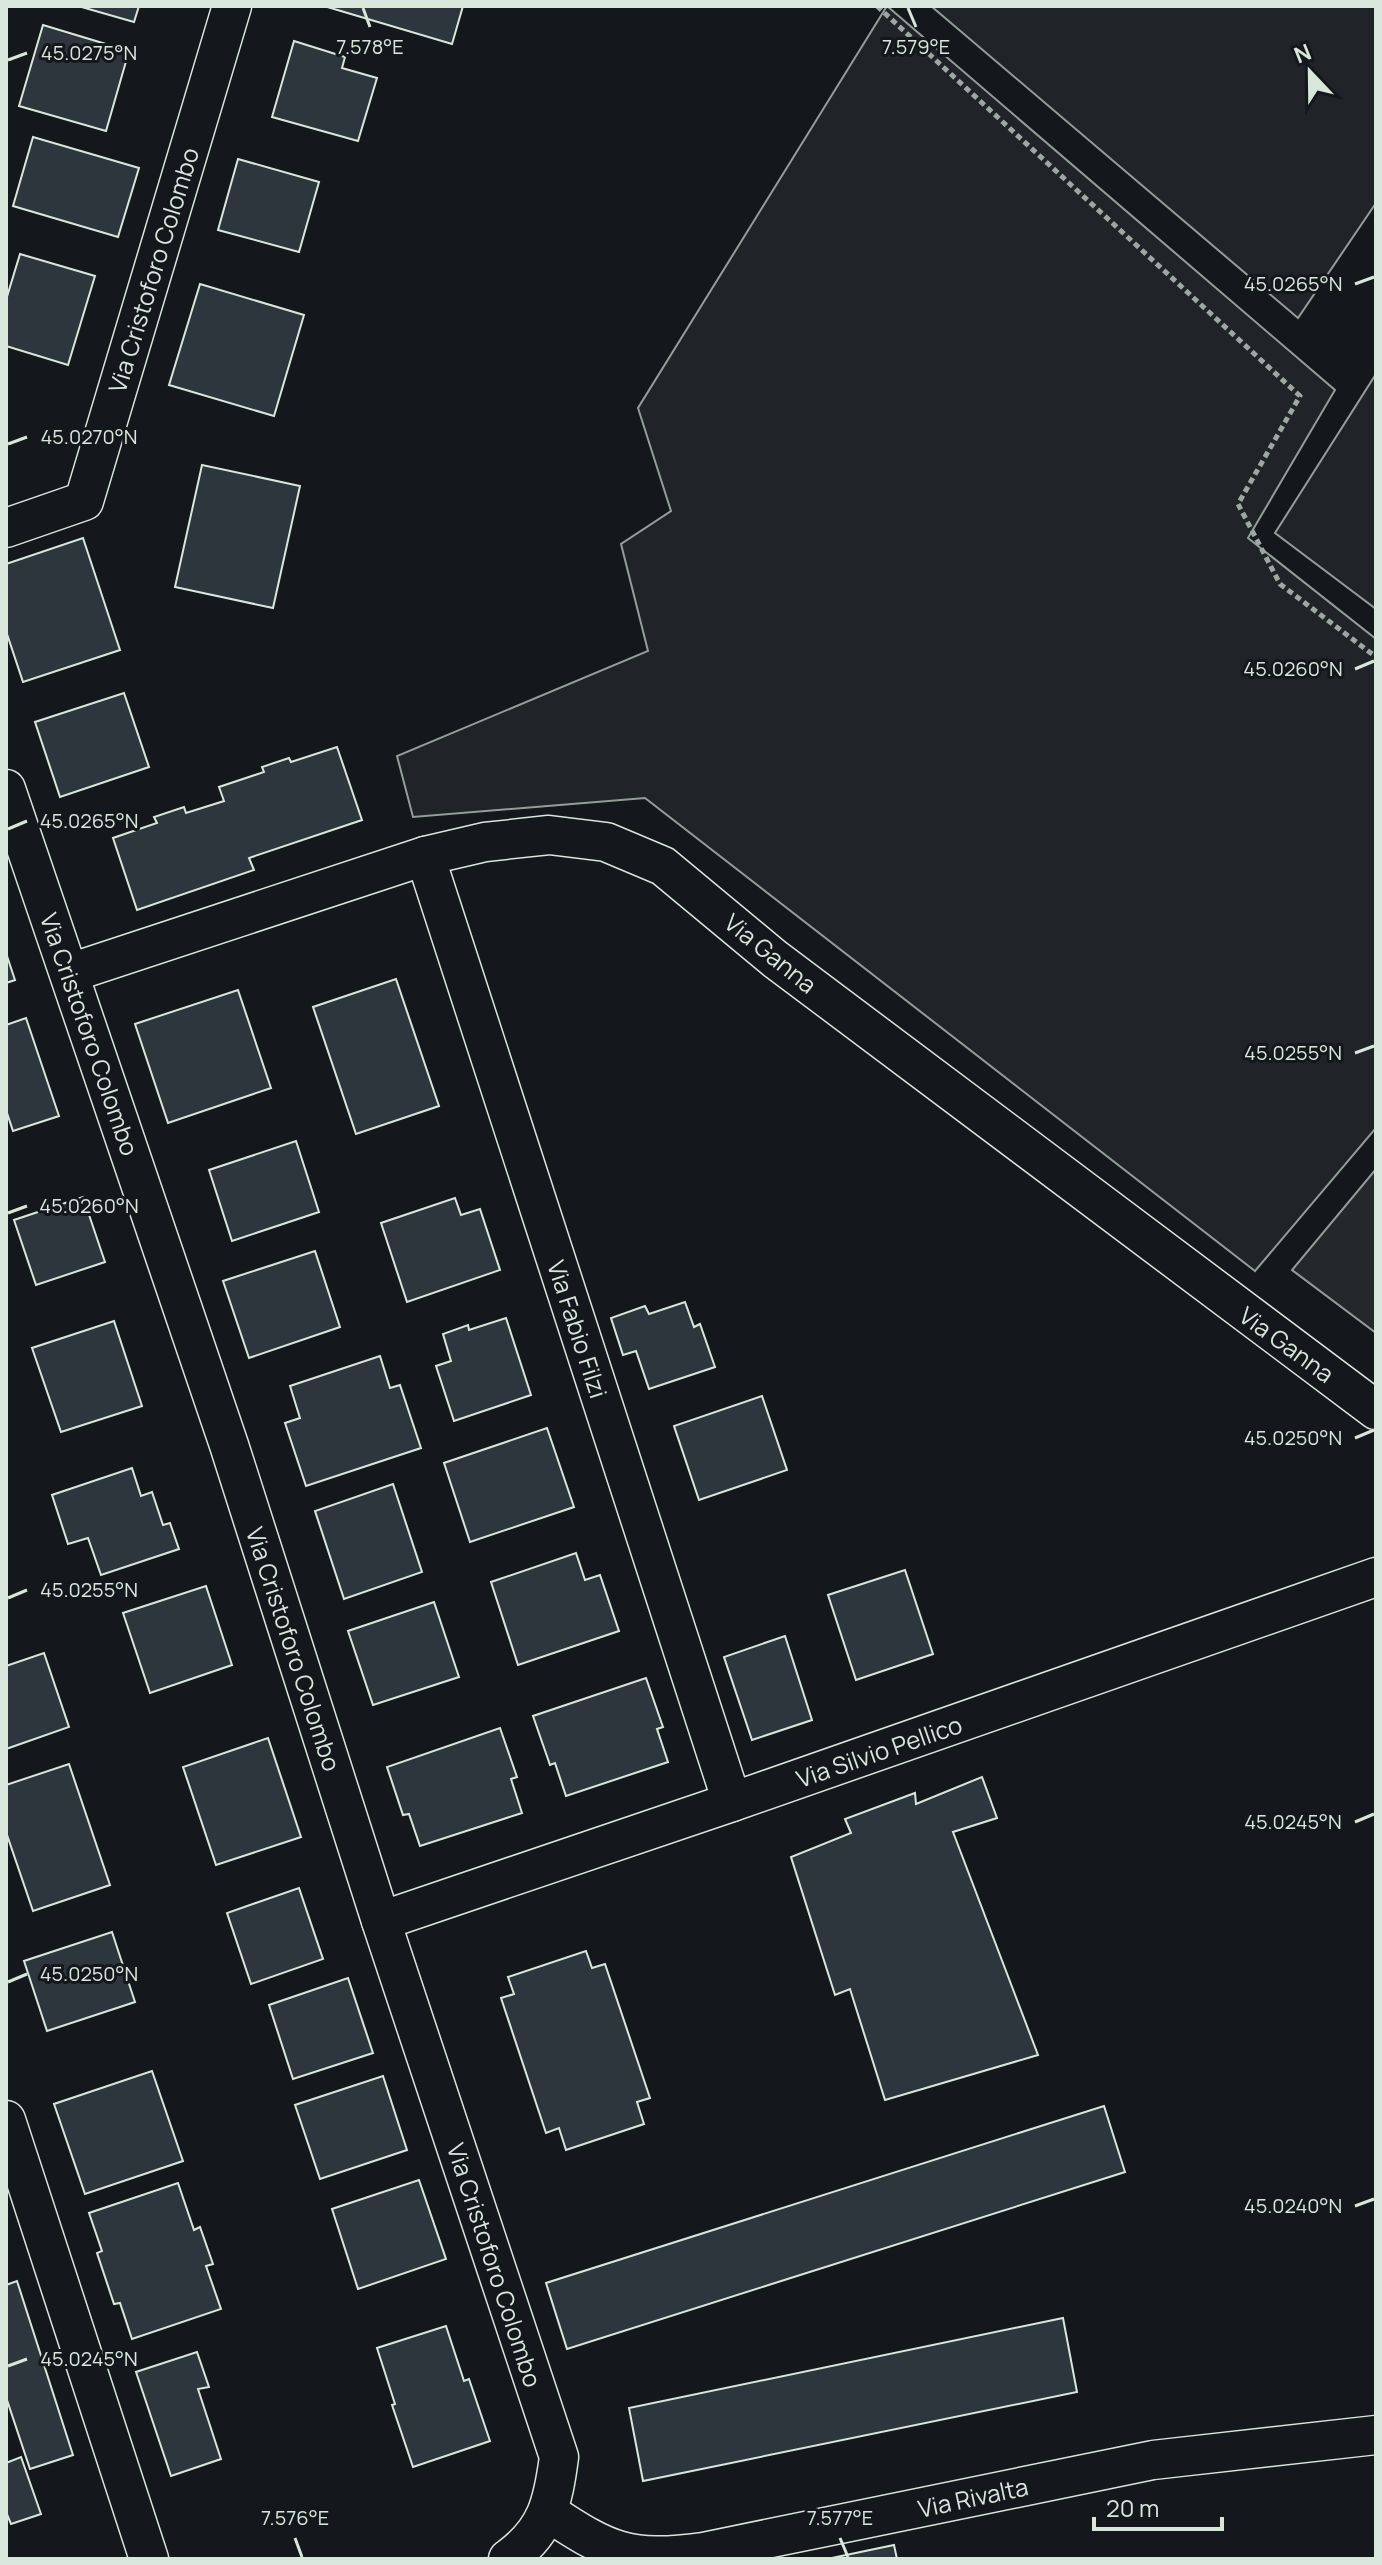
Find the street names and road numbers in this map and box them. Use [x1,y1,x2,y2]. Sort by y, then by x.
street label: Via Cristoforo Colombo [100,143,206,397]
street label: Via Ganna [718,906,824,1000]
street label: Via Cristoforo Colombo [33,908,147,1160]
street label: Via Fabio Filzi [540,1256,616,1402]
street label: Via Ganna [1233,1298,1341,1390]
street label: Via Cristoforo Colombo [239,1523,349,1775]
street label: Via Silvio Pellico [792,1707,966,1795]
street label: Via Cristoforo Colombo [440,2139,550,2391]
street label: Via Rivalta [915,2469,1031,2525]

